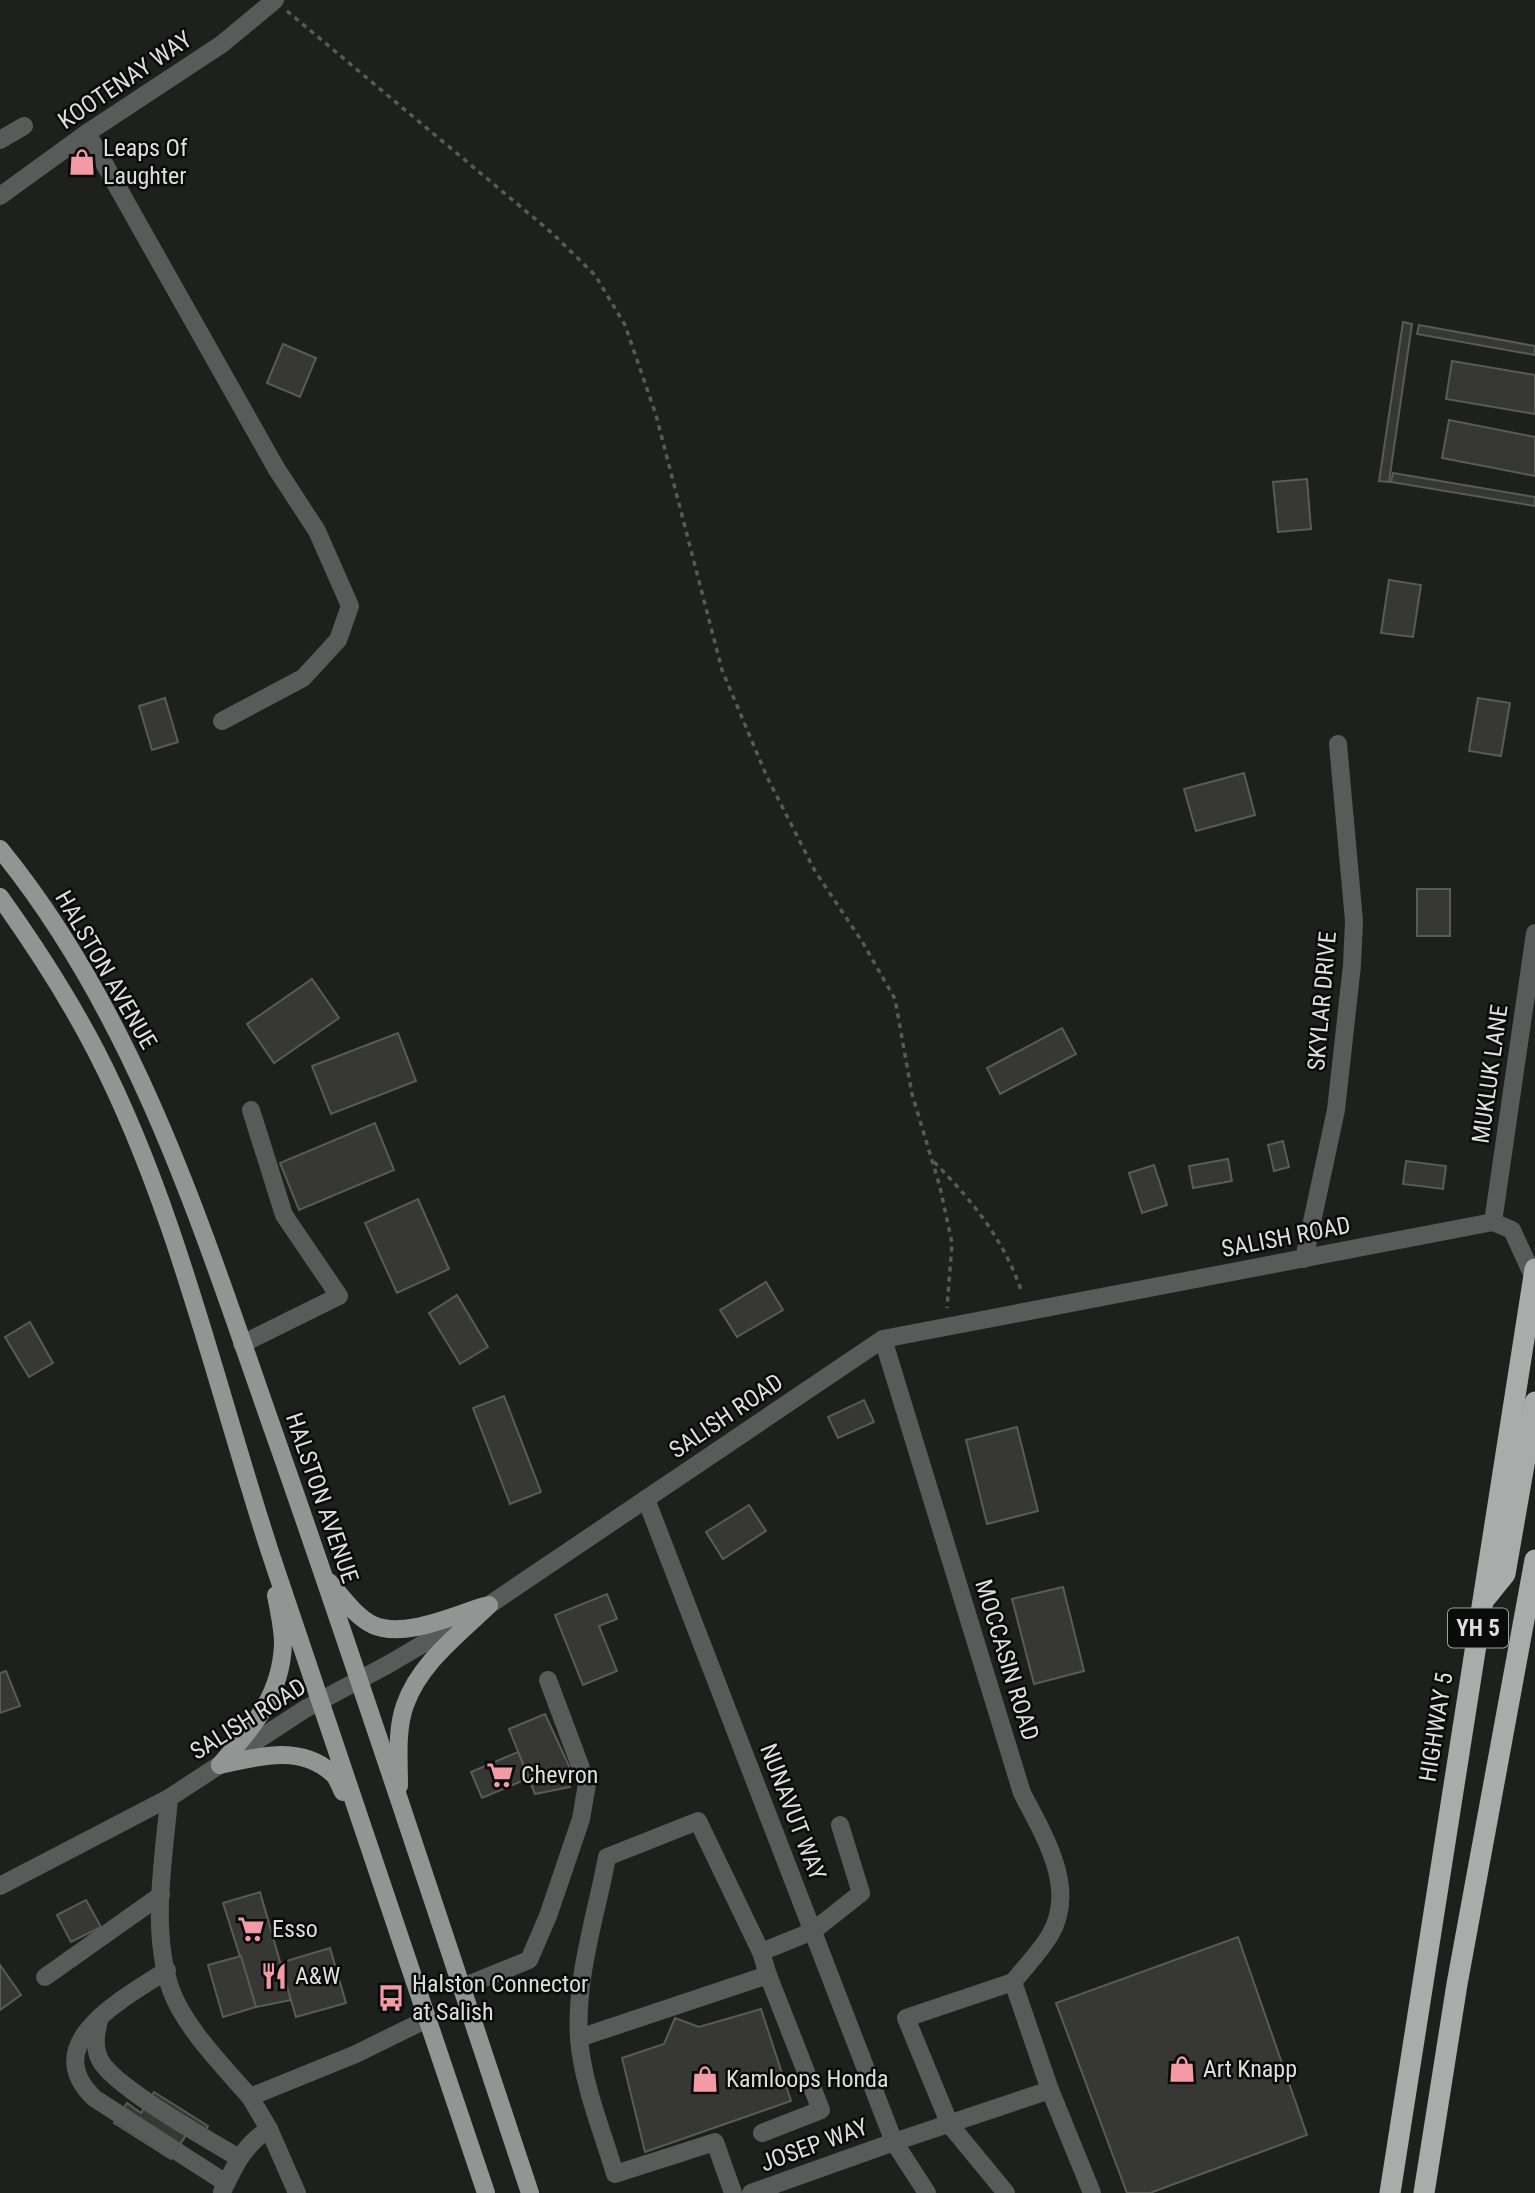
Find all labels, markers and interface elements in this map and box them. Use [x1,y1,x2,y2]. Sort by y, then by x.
street label: KOOTENAY WAY [53,25,197,135]
place label: Leaps Of Laughter [103,134,188,190]
shop icon: Leaps Of Laughter [67,147,97,177]
street label: HALSTON AVENUE [49,886,163,1054]
street label: SKYLAR DRIVE [1302,930,1342,1072]
street label: MUKLUK LANE [1466,1003,1514,1145]
street label: SALISH ROAD [1219,1211,1353,1263]
street label: SALISH ROAD [664,1368,788,1464]
street label: HALSTON AVENUE [280,1409,364,1587]
street label: MOCCASIN ROAD [969,1576,1045,1744]
road number: YH 5 [1448,1609,1508,1648]
street label: HIGHWAY 5 [1414,1670,1458,1784]
street label: SALISH ROAD [185,1672,311,1766]
street label: NUNAVUT WAY [754,1740,832,1885]
supermarket icon: Chevron [485,1760,515,1790]
place label: Chevron [521,1761,598,1789]
supermarket icon: Esso [236,1914,266,1944]
place label: Esso [272,1915,318,1943]
restaurant icon: A&W [259,1961,289,1991]
place label: A&W [295,1962,340,1990]
place label: Halston Connector at Salish [412,1970,588,2026]
bus stop icon: Halston Connector at Salish [376,1983,406,2013]
shop icon: Art Knapp [1167,2054,1197,2084]
place label: Art Knapp [1203,2055,1297,2083]
shop icon: Kamloops Honda [690,2064,720,2094]
place label: Kamloops Honda [726,2065,889,2093]
street label: JOSEP WAY [756,2112,872,2177]

